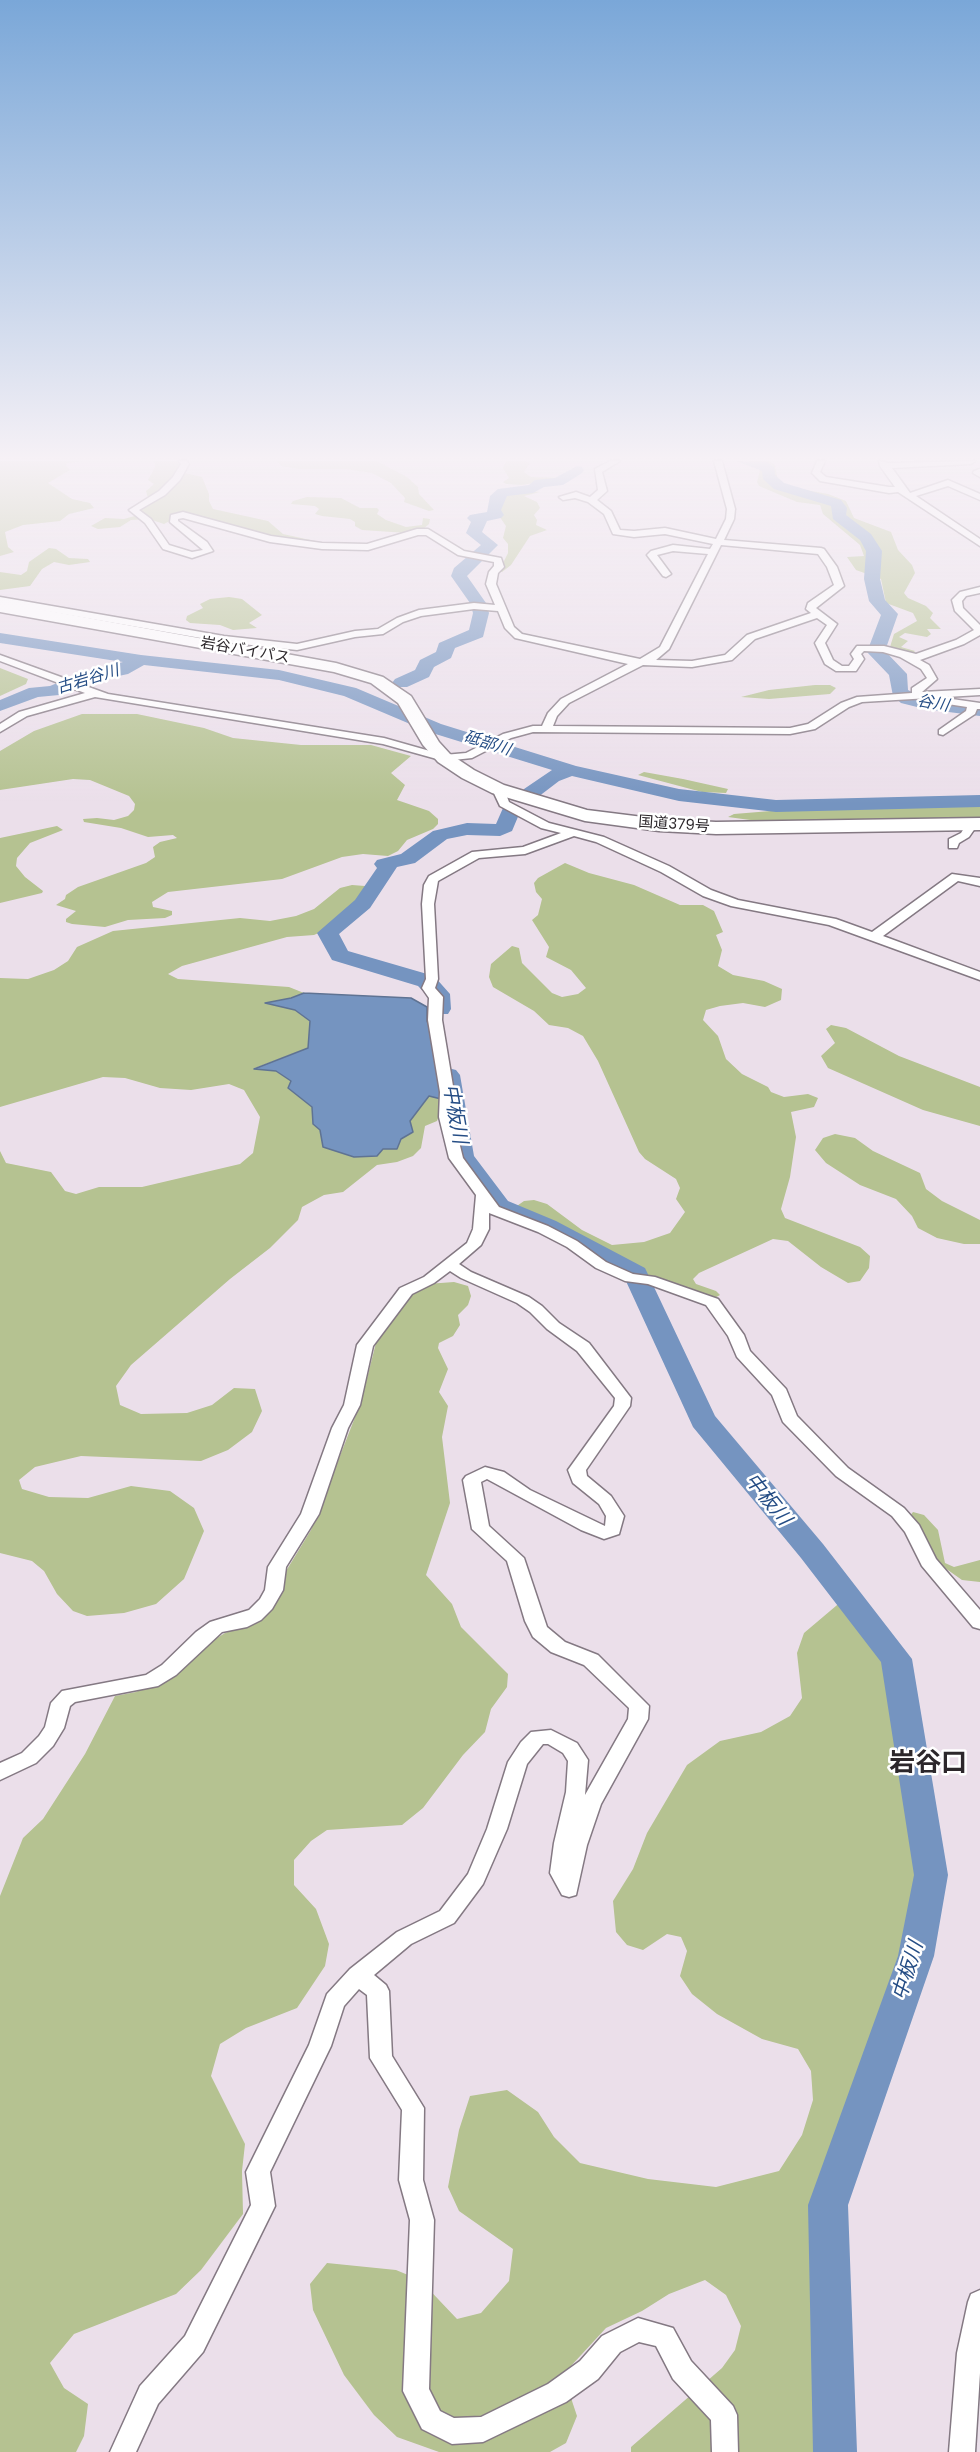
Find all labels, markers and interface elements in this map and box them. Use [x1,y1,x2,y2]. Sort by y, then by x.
street label: 岩谷バイパス [199,634,291,668]
water label: 古岩谷川 [55,661,121,699]
water label: 谷川 [916,692,950,716]
water label: 砥部川 [461,728,513,760]
street label: 国道379号 [638,814,710,836]
water label: 中板川 [437,1082,471,1146]
water label: 中板川 [739,1469,795,1531]
district label: 岩谷口 [889,1748,967,1780]
water label: 中板川 [889,1939,929,2003]

